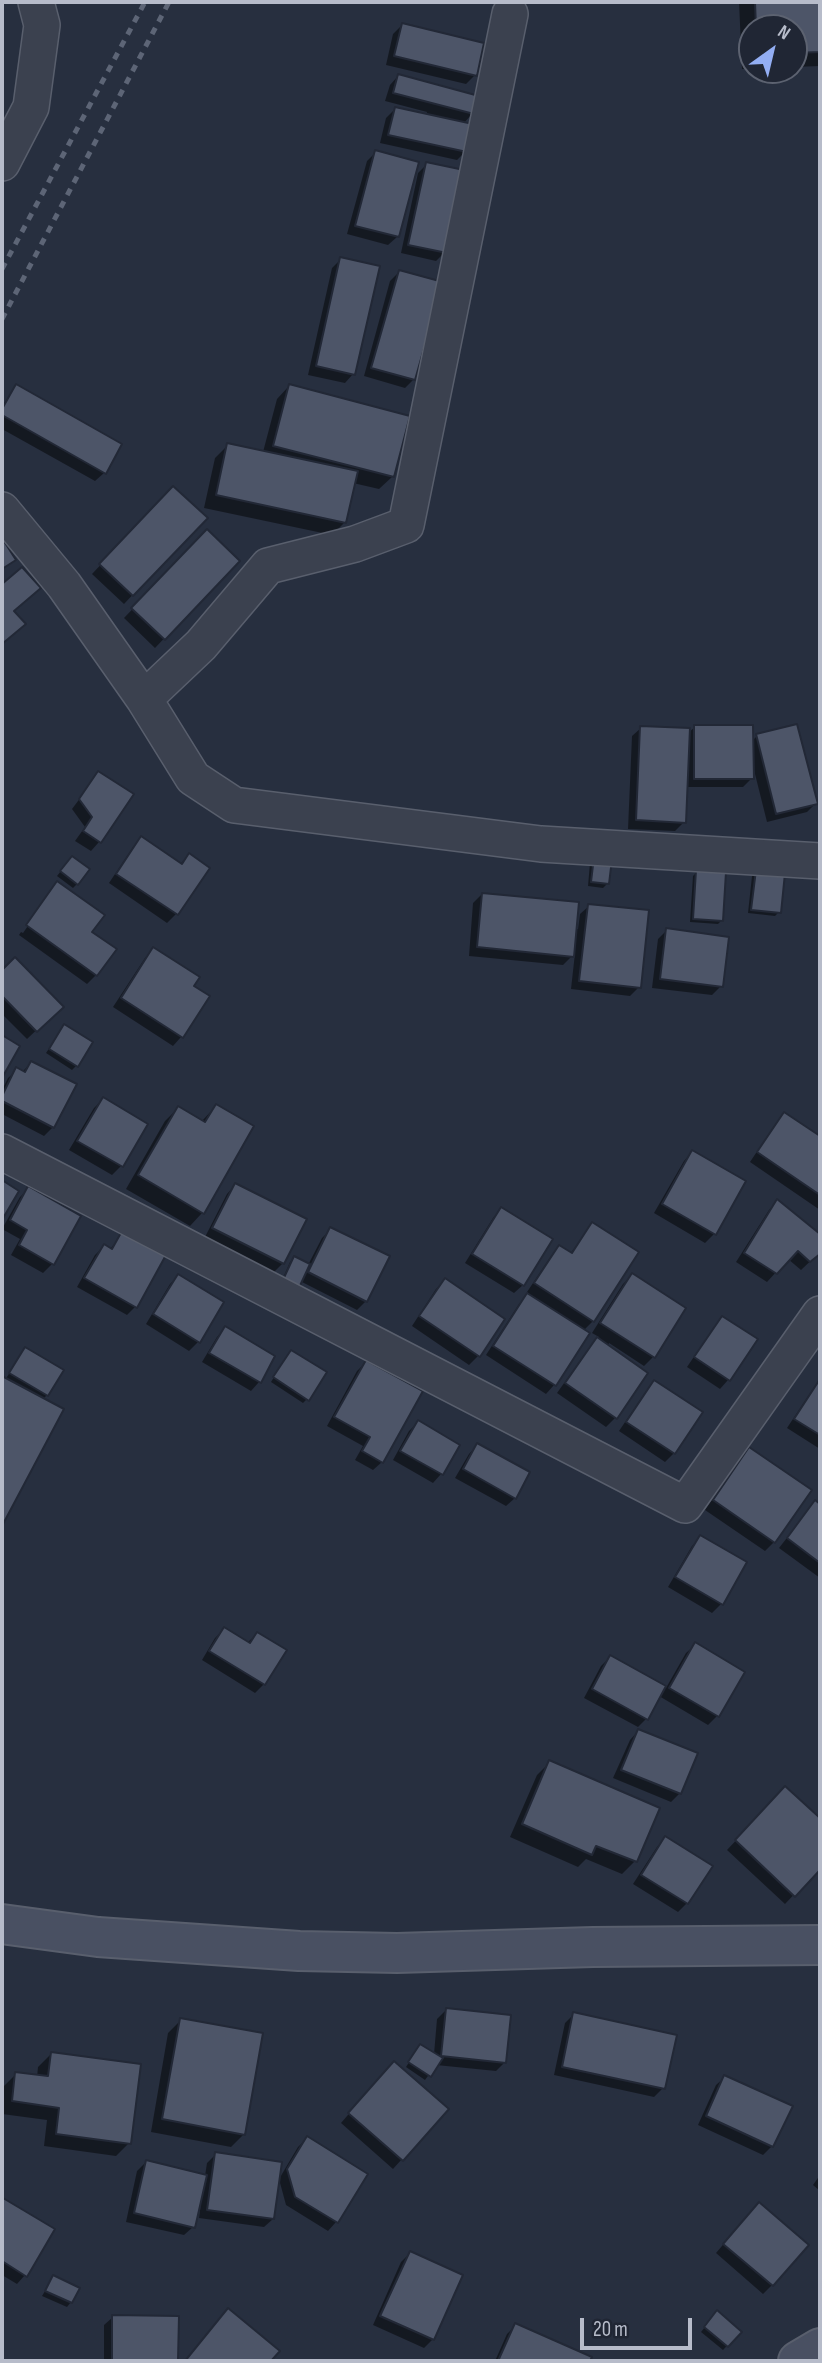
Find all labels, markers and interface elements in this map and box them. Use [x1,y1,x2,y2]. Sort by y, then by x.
north arrow [738,14,808,84]
text: N [773,20,795,45]
scale bar [584,2304,696,2348]
text: 20 m [593,2317,628,2342]

